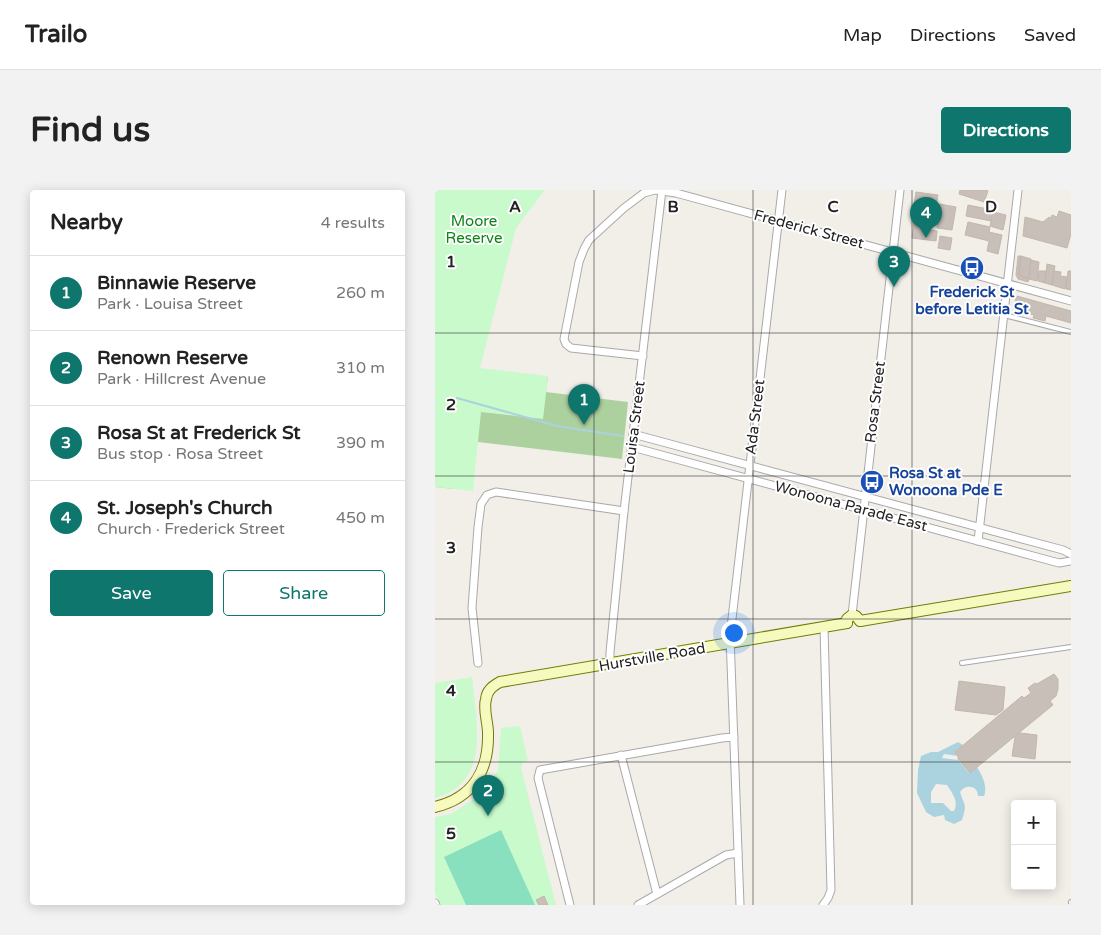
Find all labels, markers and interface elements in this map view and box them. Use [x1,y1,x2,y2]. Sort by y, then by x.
text: Trailo [25,20,87,49]
text: Map [843,24,882,46]
text: Directions [910,24,996,46]
text: Saved [1024,24,1076,46]
button: Directions [941,107,1071,153]
text: Find us [30,109,150,151]
text: A [509,197,521,217]
text: B [667,197,679,217]
text: C [827,197,839,217]
pin: 4 [910,197,942,238]
text: D [985,197,997,217]
street label: Frederick Street [752,206,866,252]
text: Nearby [50,210,123,235]
park label: Moore Reserve [446,212,502,247]
text: 4 results [321,213,385,233]
pin: 3 [878,246,910,287]
text: 1 [446,252,456,272]
bus stop icon: Frederick St before Letitia St [959,255,985,281]
text: Binnawie Reserve [97,272,256,294]
text: 1 [61,283,71,303]
text: 260 m [336,283,385,303]
place label: Frederick St before Letitia St [915,283,1029,318]
text: Park · Louisa Street [97,294,243,314]
text: Renown Reserve [97,347,248,369]
text: 2 [61,358,71,378]
text: 310 m [336,358,385,378]
street label: Rosa Street [861,360,889,444]
text: Park · Hillcrest Avenue [97,369,266,389]
street label: Ada Street [741,378,769,456]
street label: Louisa Street [619,379,649,474]
pin: 1 [568,384,600,425]
text: 2 [446,395,456,415]
text: Rosa St at Frederick St [97,422,300,444]
text: 3 [61,433,71,453]
text: 390 m [336,433,385,453]
text: Bus stop · Rosa Street [97,444,263,464]
place label: Rosa St at Wonoona Pde E [889,464,1003,499]
bus stop icon: Rosa St at Wonoona Pde E [859,469,885,495]
street label: Wonoona Parade East [773,477,930,535]
text: St. Joseph's Church [97,497,273,519]
text: 4 [61,508,71,528]
text: 450 m [336,508,385,528]
text: Church · Frederick Street [97,519,285,539]
text: 3 [446,538,456,558]
button: Save [50,570,213,616]
button: Share [223,570,385,616]
your location [721,620,747,646]
street label: Hurstville Road [597,639,707,675]
text: 4 [446,681,456,701]
pin: 2 [472,775,504,816]
map controls [1011,800,1056,890]
button: + [1011,800,1056,845]
text: 5 [446,824,456,844]
button: − [1011,845,1056,890]

